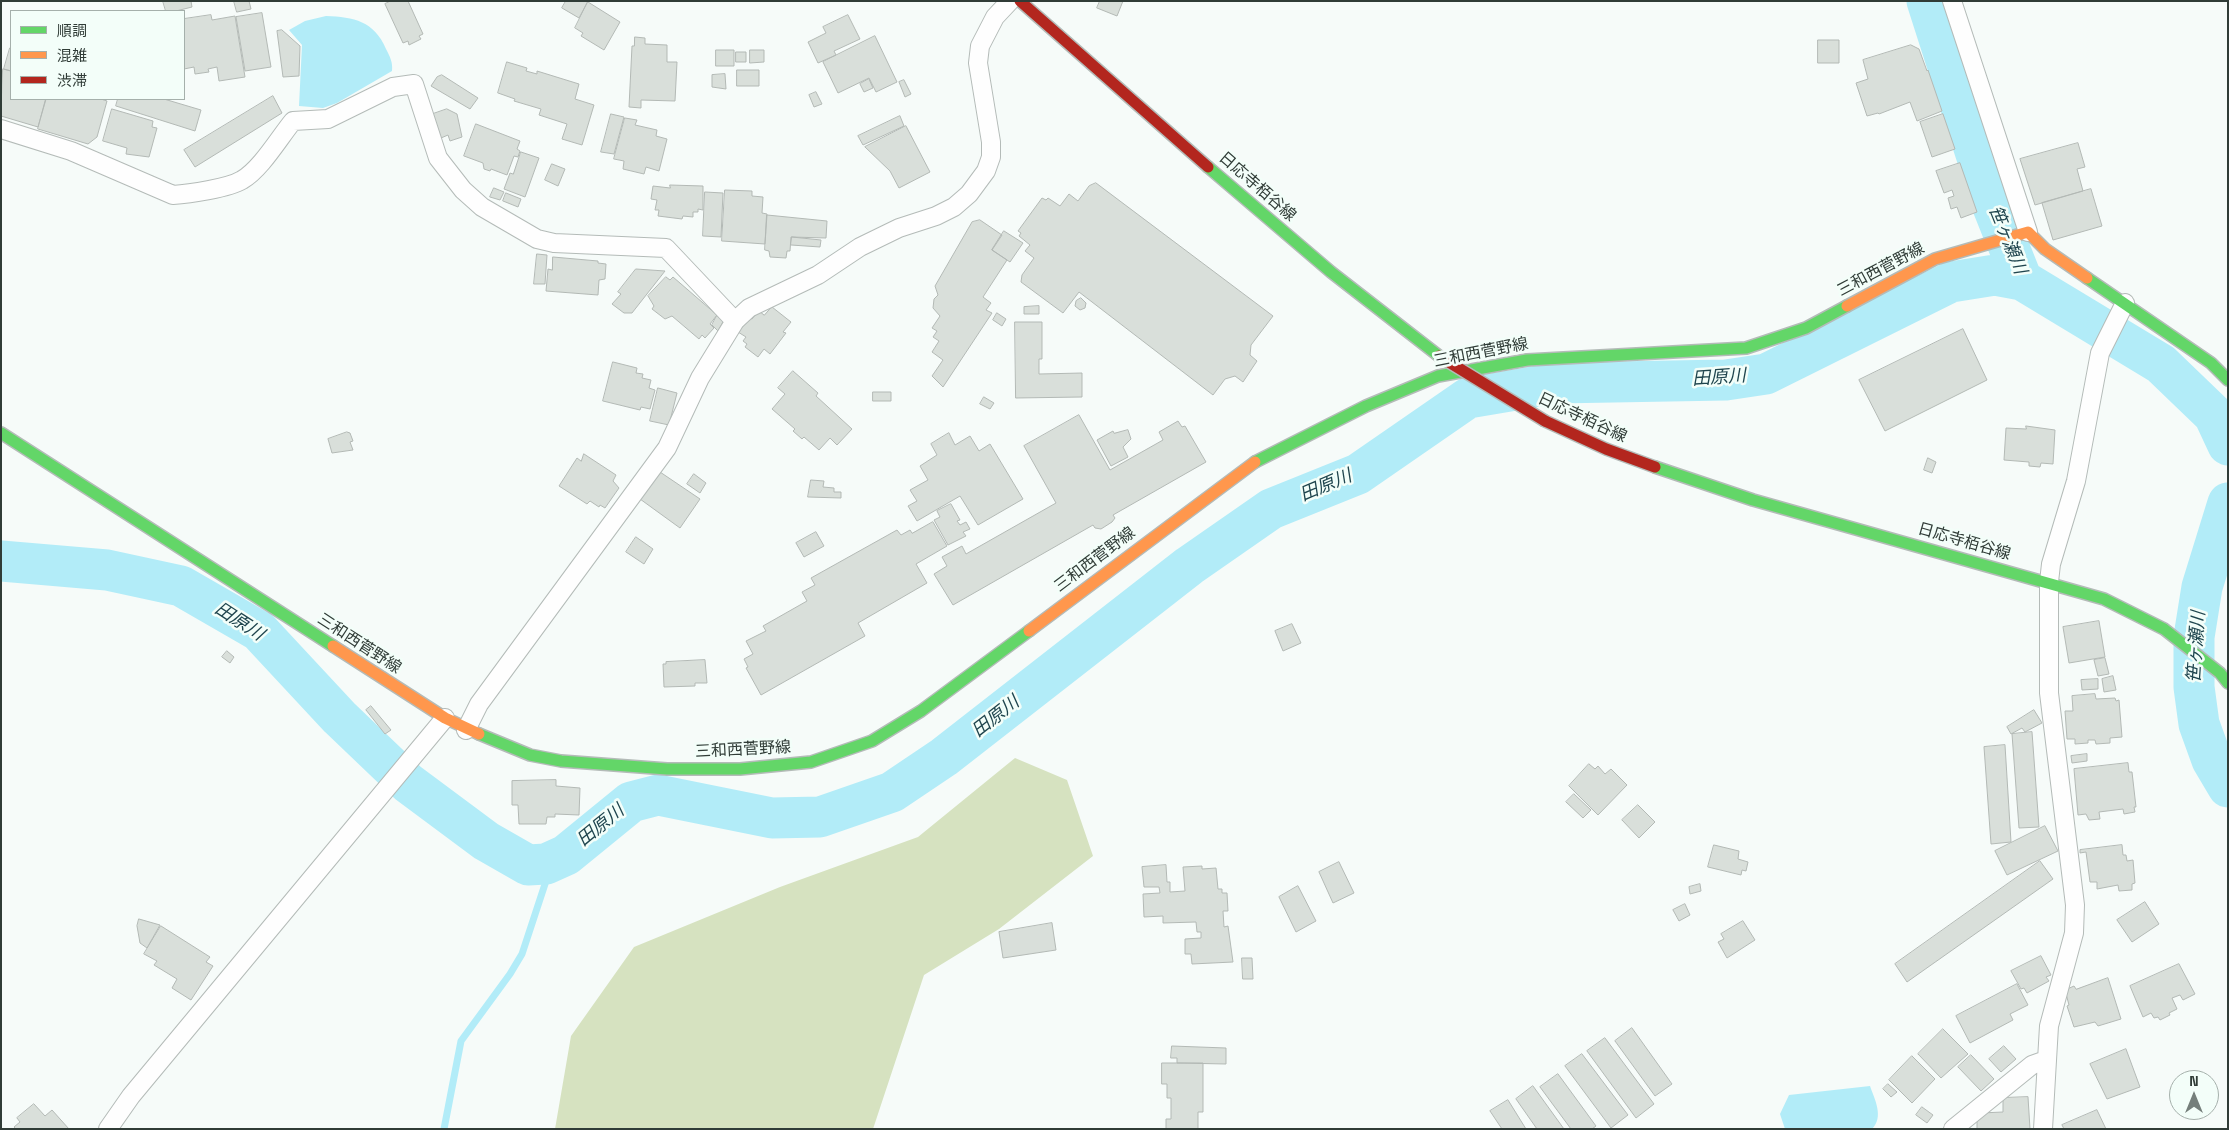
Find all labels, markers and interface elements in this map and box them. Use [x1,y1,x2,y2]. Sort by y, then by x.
legend [10,10,185,100]
text: 順調 [57,21,87,40]
text: 混雑 [57,46,87,65]
text: 渋滞 [57,71,87,90]
street label: 日応寺栢谷線 [1214,148,1300,226]
water label: 笹ヶ瀬川 [1984,203,2030,277]
street label: 三和西菅野線 [1834,239,1928,301]
street label: 三和西菅野線 [1432,334,1530,372]
water label: 田原川 [1691,365,1747,391]
street label: 日応寺栢谷線 [1534,389,1630,447]
water label: 田原川 [1297,466,1355,506]
street label: 日応寺栢谷線 [1915,520,2013,564]
street label: 三和西菅野線 [1051,523,1139,597]
water label: 田原川 [210,598,268,646]
street label: 三和西菅野線 [314,610,404,678]
water label: 笹ヶ瀬川 [2184,610,2210,684]
water label: 田原川 [968,692,1024,742]
street label: 三和西菅野線 [695,738,791,762]
water label: 田原川 [573,801,629,851]
north arrow [2169,1070,2219,1120]
text: N [2189,1072,2199,1090]

